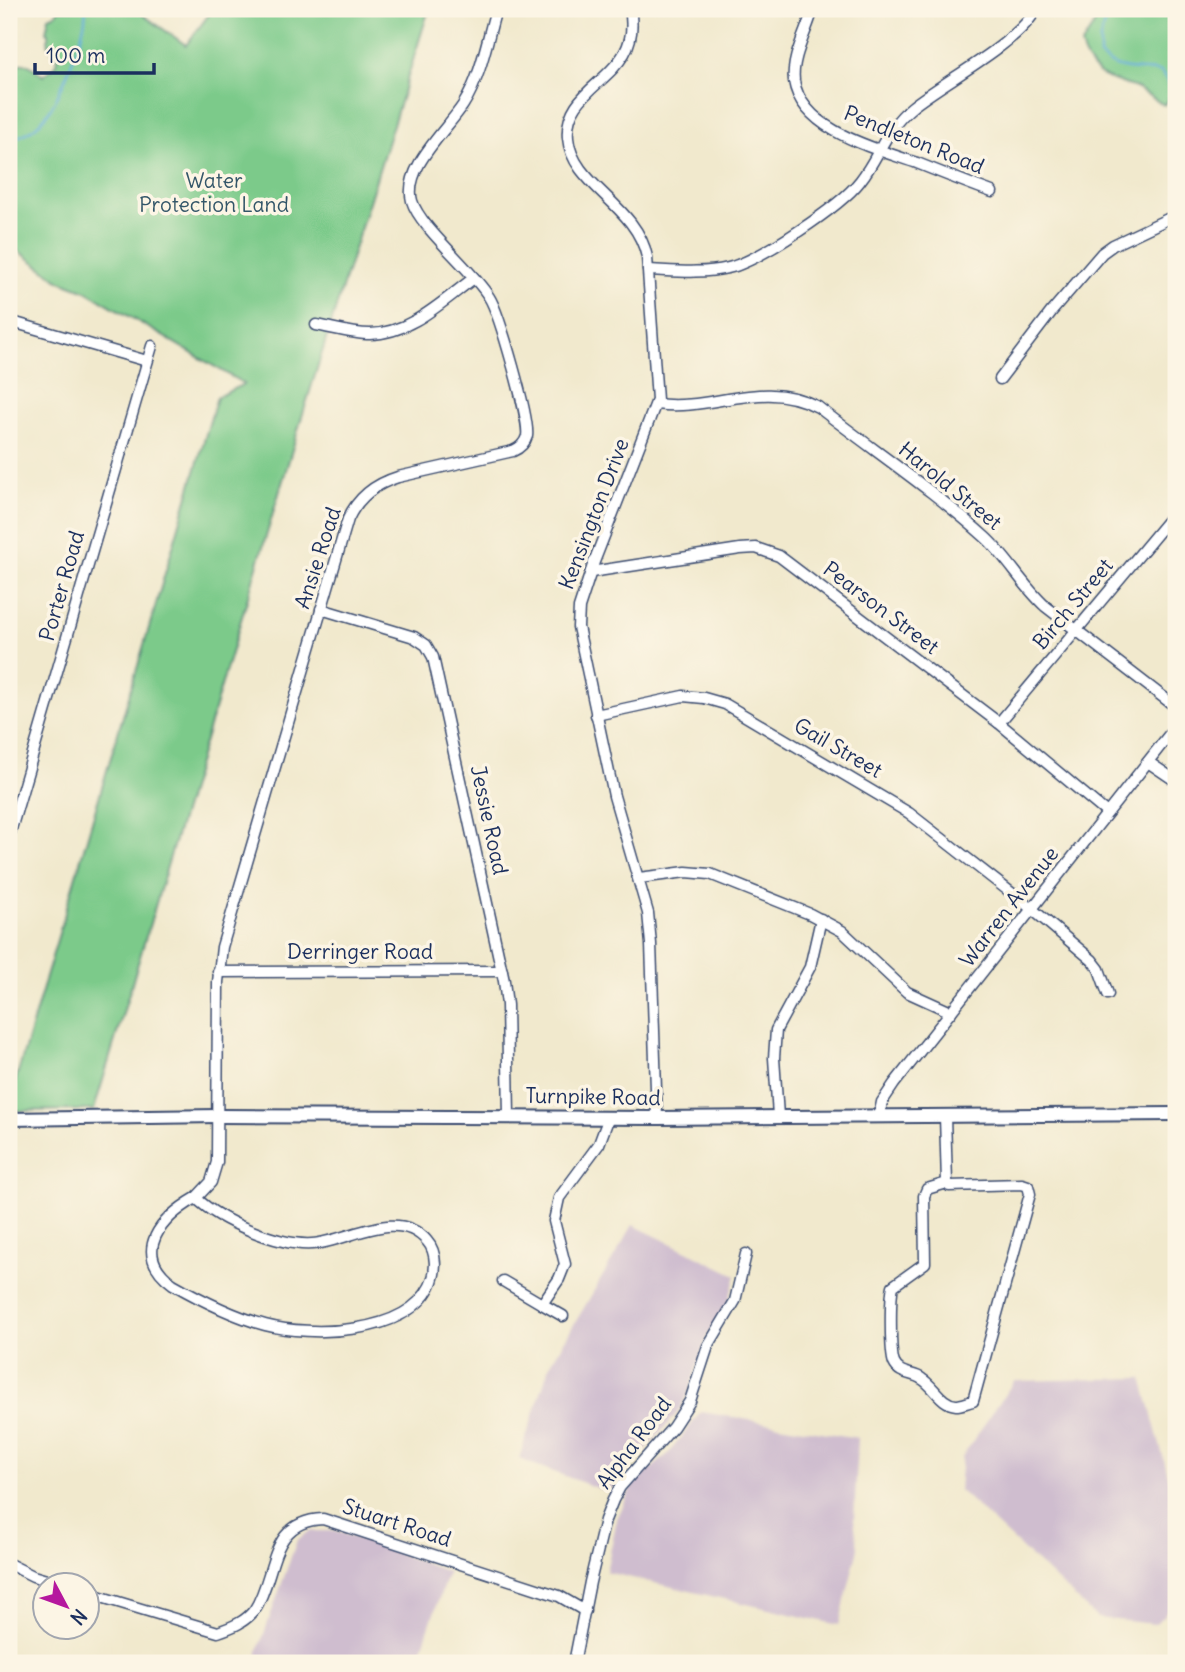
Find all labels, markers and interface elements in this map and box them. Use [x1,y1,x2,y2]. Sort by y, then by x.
scale bar [35,32,154,76]
text: 100 m [46,42,105,69]
street label: Pendleton Road [840,99,988,180]
park label: Water Protection Land [139,167,289,218]
street label: Kensington Drive [552,434,635,593]
street label: Harold Street [893,436,1008,536]
street label: Ansie Road [288,504,347,612]
street label: Porter Road [33,528,90,644]
street label: Birch Street [1027,553,1119,655]
street label: Pearson Street [818,555,945,660]
street label: Gail Street [789,711,887,784]
street label: Jessie Road [465,763,514,877]
street label: Warren Avenue [953,841,1064,972]
street label: Derringer Road [287,938,433,965]
street label: Turnpike Road [525,1082,661,1111]
street label: Alpha Road [590,1391,677,1494]
street label: Stuart Road [340,1492,455,1553]
north arrow [32,1570,102,1640]
text: N [65,1604,92,1630]

